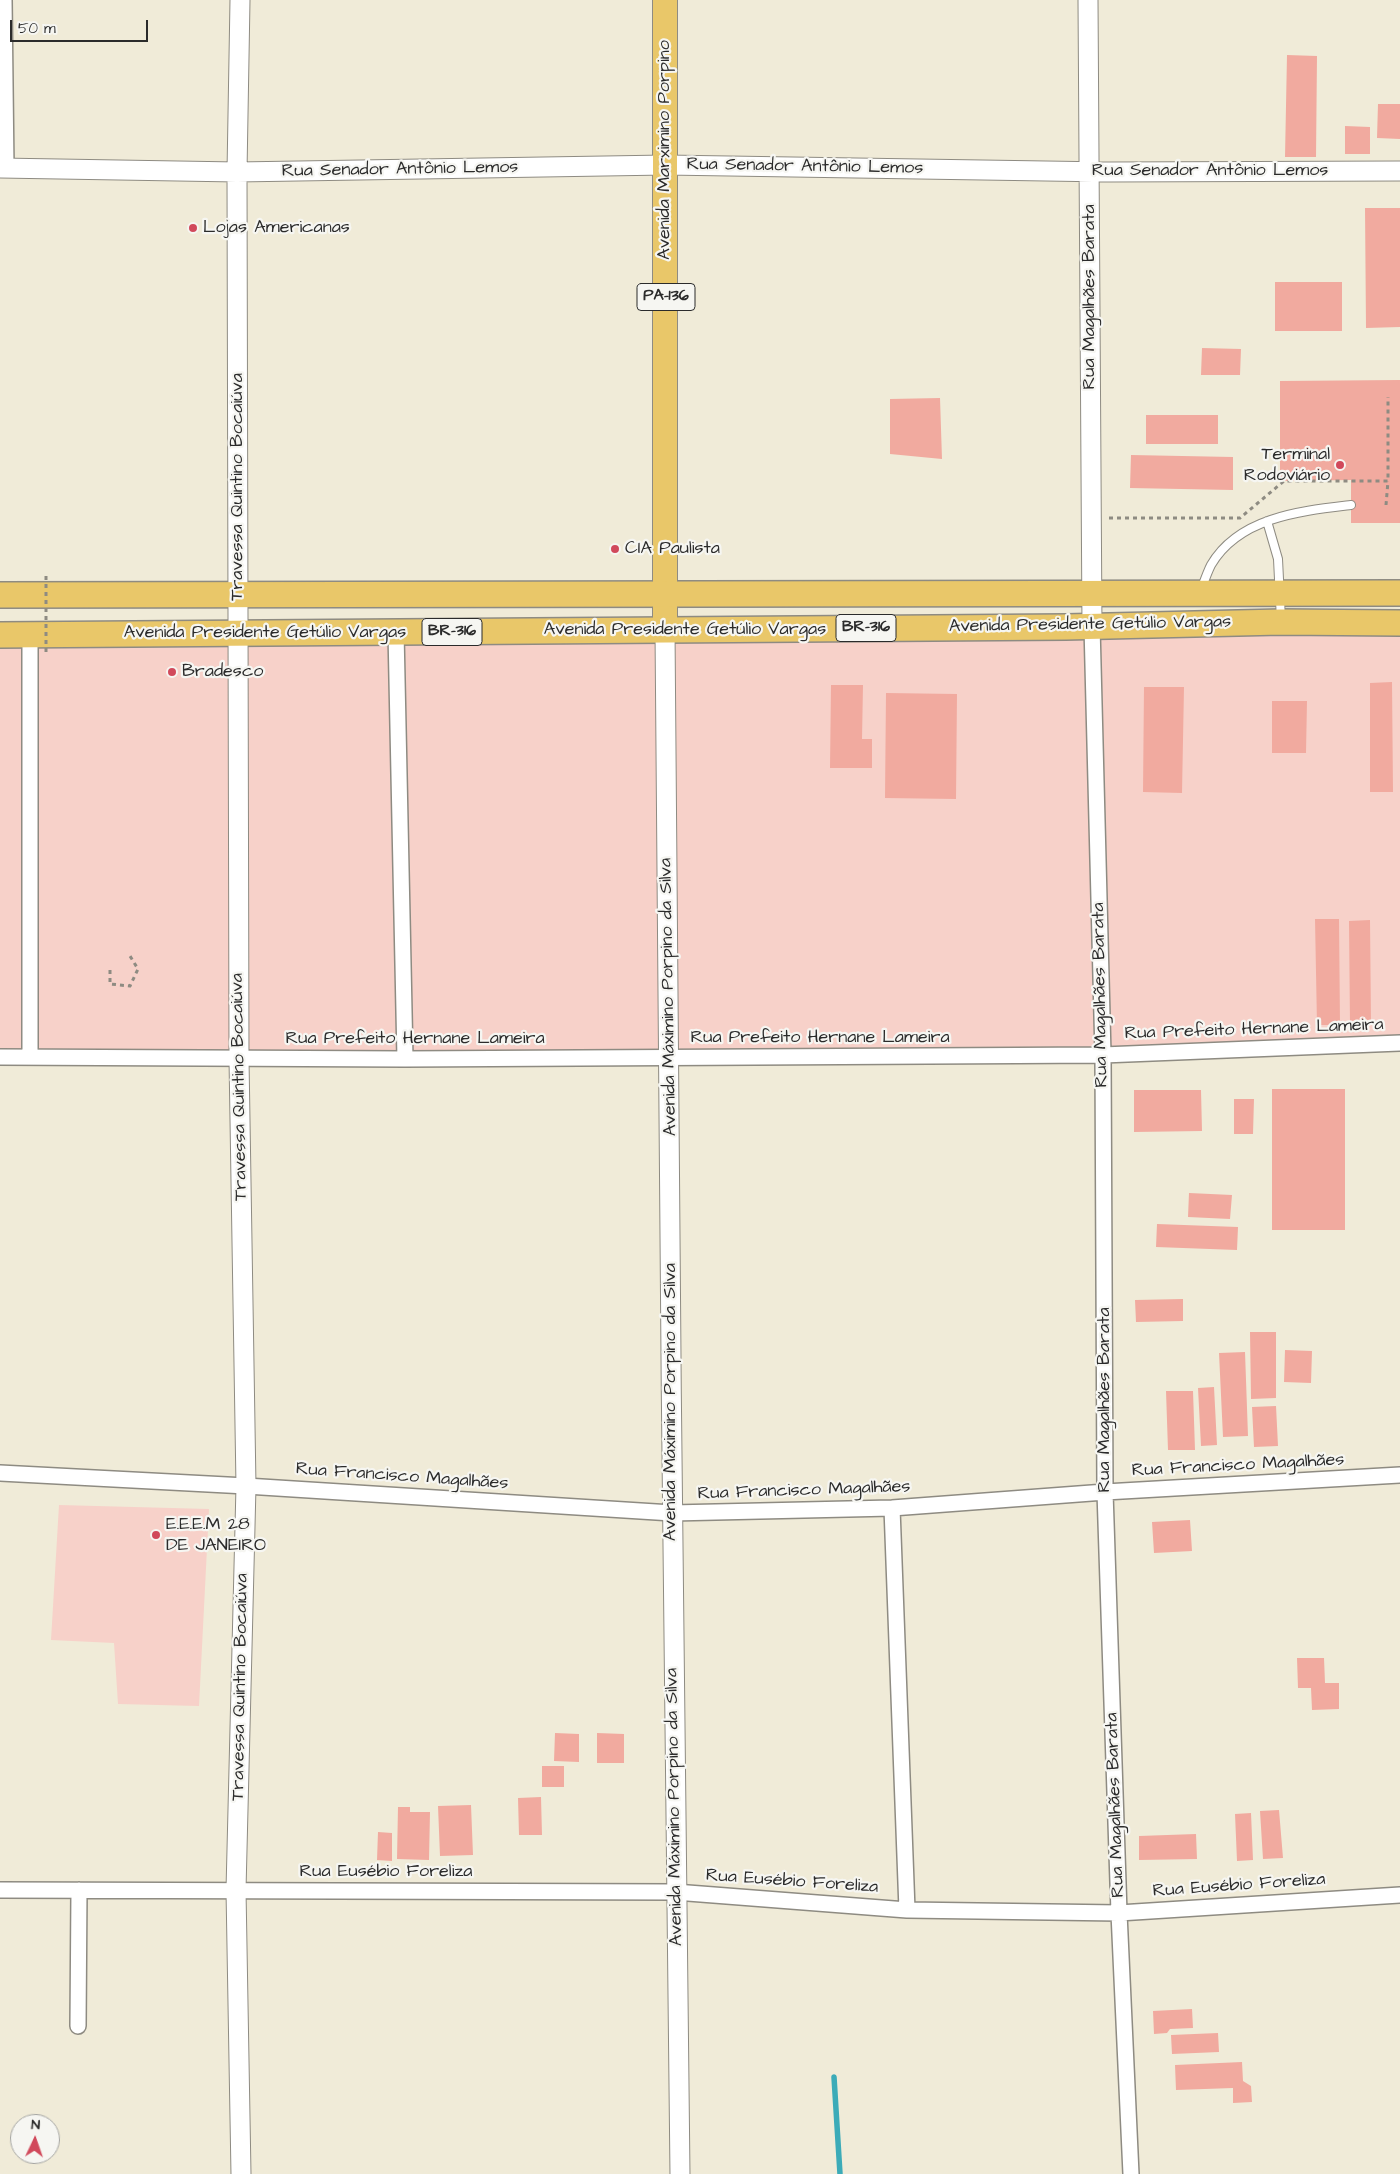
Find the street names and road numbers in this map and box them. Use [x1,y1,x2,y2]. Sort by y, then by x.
street label: Avenida Marximino Porpino [654,40,676,260]
street label: Rua Senador Antônio Lemos [687,154,923,180]
street label: Rua Senador Antônio Lemos [282,157,518,183]
street label: Rua Senador Antônio Lemos [1092,160,1328,182]
street label: Rua Magalhães Barata [1079,204,1101,390]
road number: PA-136 [637,284,695,310]
street label: Travessa Quintino Bocaiúva [227,373,249,601]
street label: Avenida Presidente Getúlio Vargas [949,612,1231,638]
road number: BR-316 [836,614,896,641]
road number: BR-316 [422,618,482,646]
street label: Avenida Presidente Getúlio Vargas [544,619,826,641]
street label: Avenida Presidente Getúlio Vargas [124,622,406,644]
street label: Avenida Máximino Porpino da Silva [656,858,682,1136]
street label: Rua Magalhães Barata [1089,902,1113,1088]
street label: Travessa Quintino Bocaiúva [227,973,253,1201]
street label: Rua Prefeito Hernane Lameira [1124,1015,1384,1045]
street label: Rua Prefeito Hernane Lameira [690,1027,950,1049]
street label: Rua Prefeito Hernane Lameira [285,1028,545,1050]
street label: Avenida Máximino Porpino da Silva [660,1263,682,1541]
street label: Rua Magalhães Barata [1094,1307,1116,1493]
street label: Rua Francisco Magalhães [1131,1450,1345,1482]
street label: Rua Francisco Magalhães [295,1459,509,1495]
street label: Rua Francisco Magalhães [697,1476,911,1506]
street label: Travessa Quintino Bocaiúva [228,1573,254,1801]
street label: Avenida Máximino Porpino da Silva [662,1668,688,1946]
street label: Rua Magalhães Barata [1102,1712,1130,1898]
street label: Rua Eusébio Foreliza [300,1861,472,1883]
street label: Rua Eusébio Foreliza [705,1865,879,1899]
street label: Rua Eusébio Foreliza [1152,1869,1326,1903]

